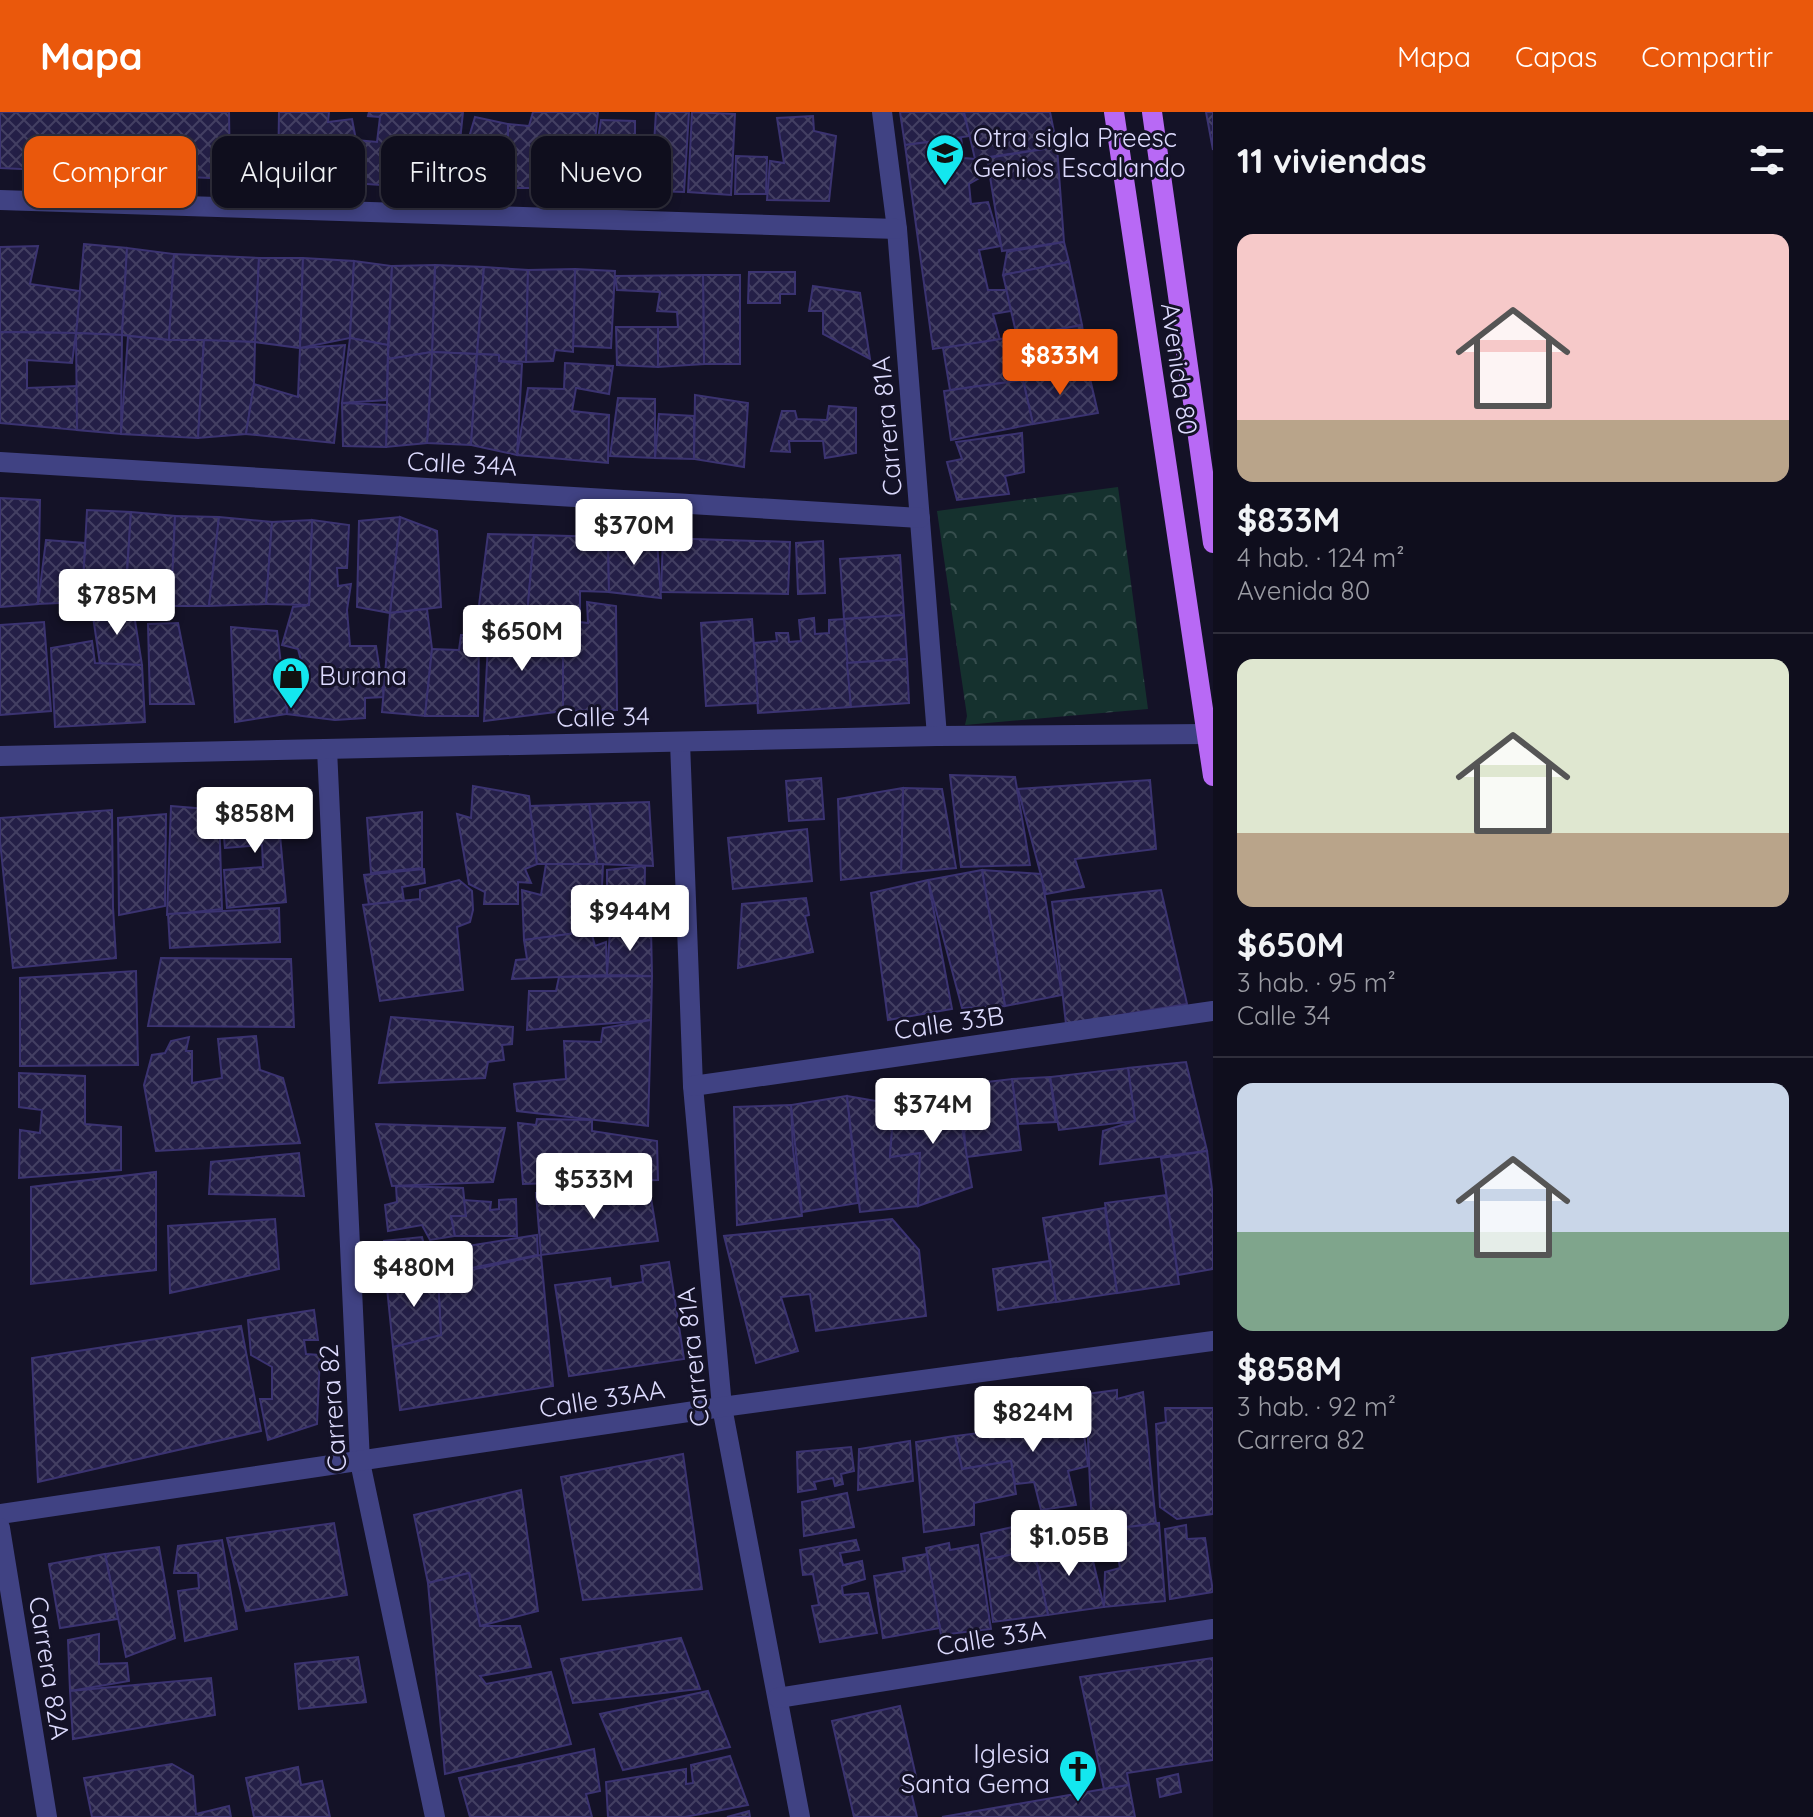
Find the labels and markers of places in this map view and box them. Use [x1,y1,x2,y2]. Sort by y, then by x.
place label: Otra sigla Preesc Genios Escalando [973,121,1186,184]
school or university icon: Otra sigla Preesc Genios Escalando [924,132,966,187]
pin: $833M [1004,329,1116,397]
pin: $370M [578,499,690,567]
pin: $785M [61,569,173,637]
pin: $650M [466,605,578,673]
shop icon: Burana [270,655,312,710]
place label: Burana [319,659,407,692]
pin: $858M [199,787,311,855]
pin: $944M [574,885,686,953]
pin: $374M [877,1078,989,1146]
pin: $533M [538,1153,650,1221]
pin: $480M [358,1241,470,1309]
pin: $824M [977,1386,1089,1454]
pin: $1.05B [1004,1510,1134,1578]
place label: Iglesia Santa Gema [901,1737,1050,1800]
church icon: Iglesia Santa Gema [1057,1748,1099,1803]

